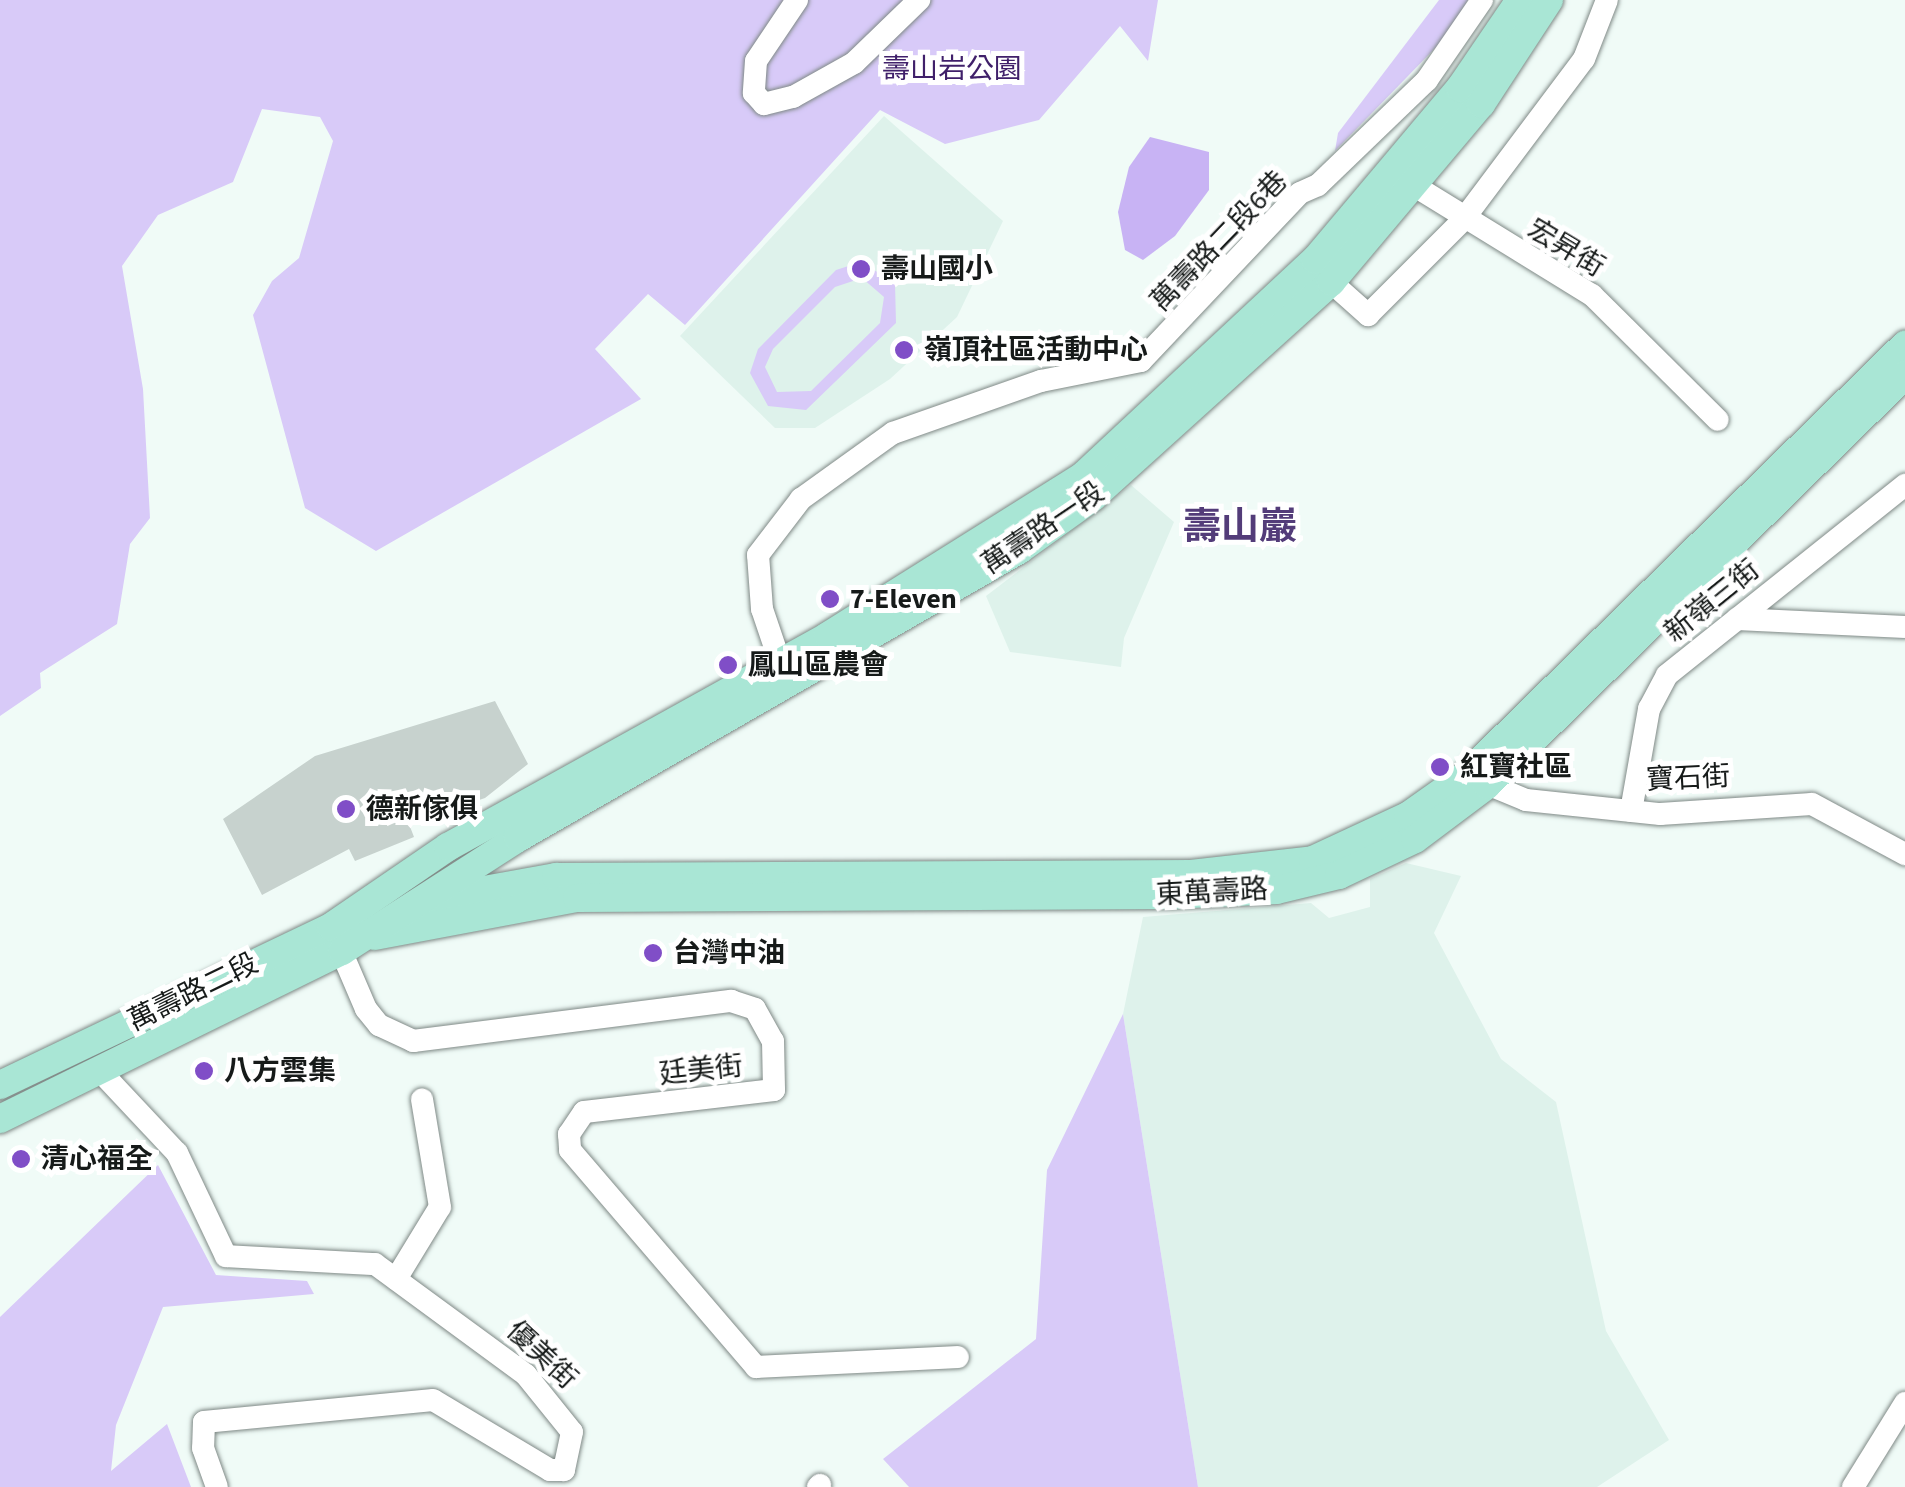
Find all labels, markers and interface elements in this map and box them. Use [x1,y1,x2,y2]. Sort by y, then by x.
park label: 壽山岩公園 [882,52,1022,86]
street label: 萬壽路二段6巷 [1144,164,1294,318]
street label: 宏昇街 [1521,212,1611,284]
place label: 壽山國小 [881,252,993,286]
marker: 壽山國小 [850,258,872,280]
place label: 嶺頂社區活動中心 [924,333,1148,367]
marker: 嶺頂社區活動中心 [893,339,915,361]
street label: 萬壽路一段 [976,475,1110,581]
district label: 壽山巖 [1183,505,1297,551]
street label: 新嶺三街 [1658,553,1766,649]
place label: 7-Eleven [850,582,957,616]
marker: 7-Eleven [819,588,841,610]
place label: 鳳山區農會 [748,648,888,682]
marker: 鳳山區農會 [717,654,739,676]
place label: 紅寶社區 [1460,750,1572,784]
marker: 紅寶社區 [1429,756,1451,778]
street label: 寶石街 [1645,759,1731,797]
place label: 德新傢俱 [366,792,478,826]
marker: 德新傢俱 [335,798,357,820]
street label: 東萬壽路 [1155,872,1269,912]
place label: 台灣中油 [673,936,785,970]
marker: 台灣中油 [642,942,664,964]
street label: 萬壽路二段 [123,946,263,1038]
street label: 廷美街 [657,1049,745,1091]
place label: 八方雲集 [224,1054,336,1088]
marker: 八方雲集 [193,1060,215,1082]
place label: 清心福全 [41,1142,153,1176]
marker: 清心福全 [10,1148,32,1170]
street label: 優美街 [500,1314,584,1396]

